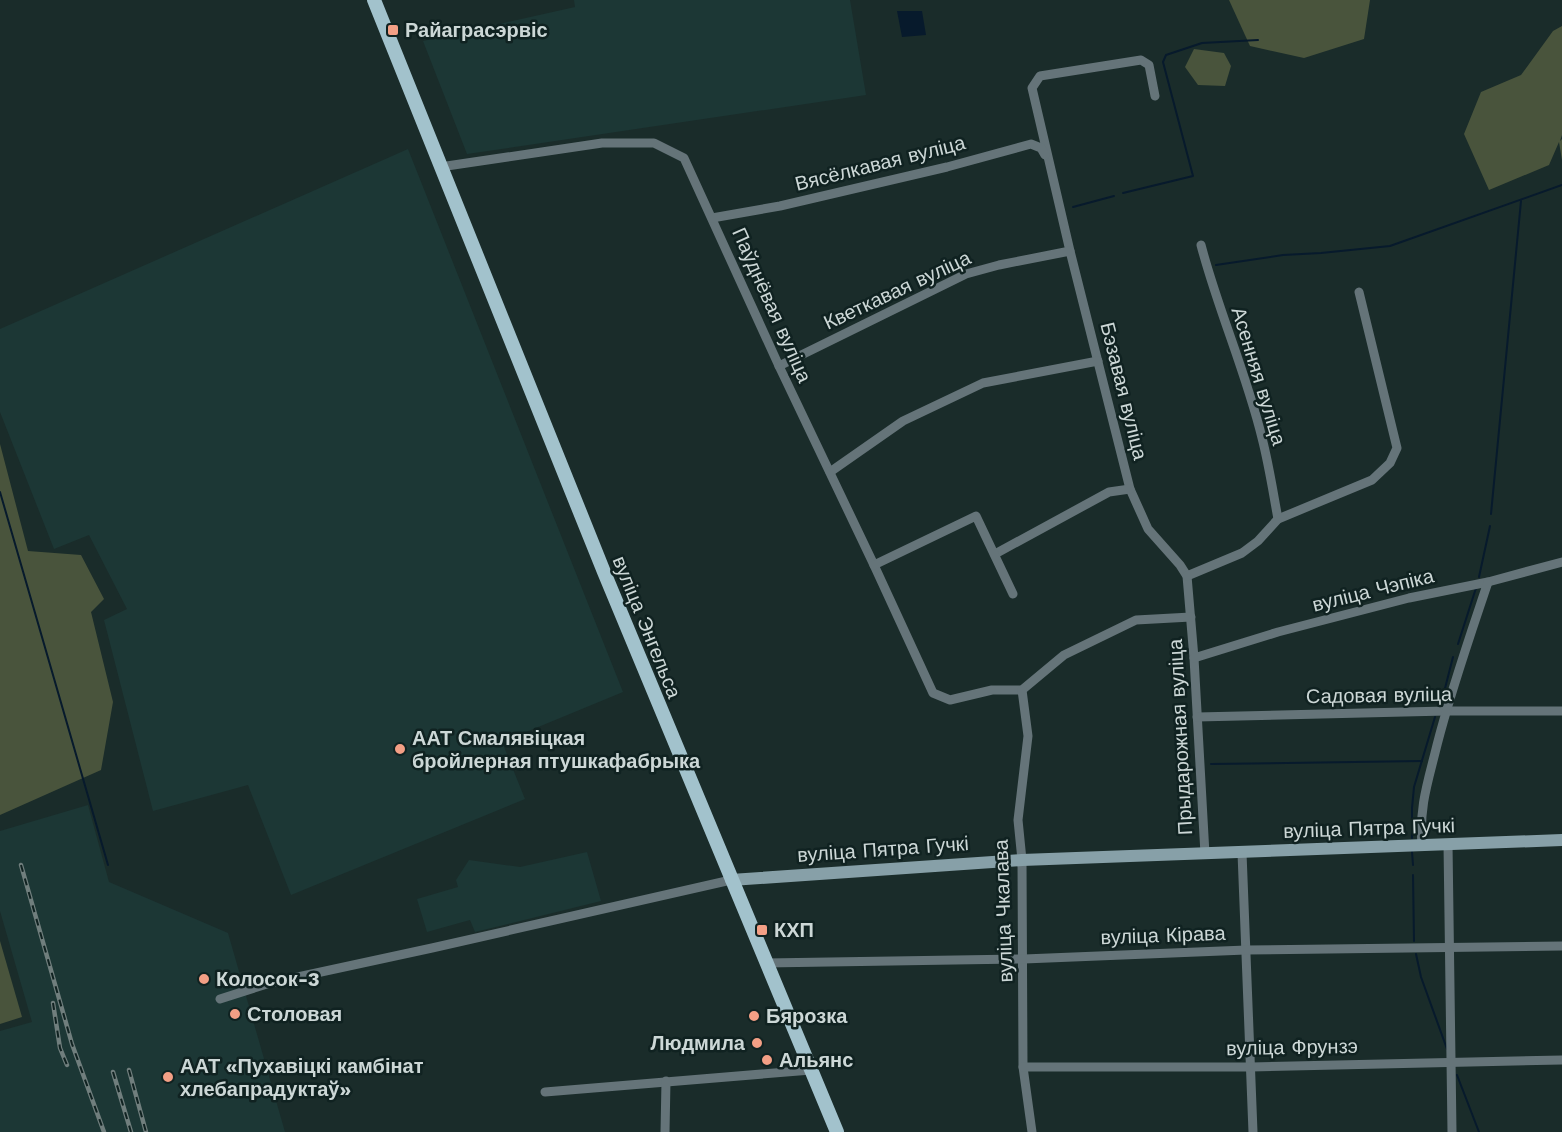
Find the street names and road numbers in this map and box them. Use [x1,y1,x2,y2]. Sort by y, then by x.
street label: Вясёлкавая вуліца [792,130,968,196]
street label: Паўднёвая вуліца [727,224,817,387]
street label: Кветкавая вуліца [820,245,975,335]
street label: Асенняя вуліца [1227,304,1292,449]
street label: Бэзавая вуліца [1095,320,1153,463]
street label: вуліца Энгельса [608,552,687,702]
street label: вуліца Чэпіка [1310,563,1437,617]
street label: Прыдарожная вуліца [1163,637,1197,836]
street label: Садовая вуліца [1306,682,1453,708]
street label: вуліца Пятра Гучкі [1283,813,1455,843]
street label: вуліца Пятра Гучкі [796,831,970,867]
street label: вуліца Чкалава [988,838,1017,983]
street label: вуліца Кірава [1100,921,1227,949]
street label: вуліца Фрунзэ [1226,1034,1358,1060]

